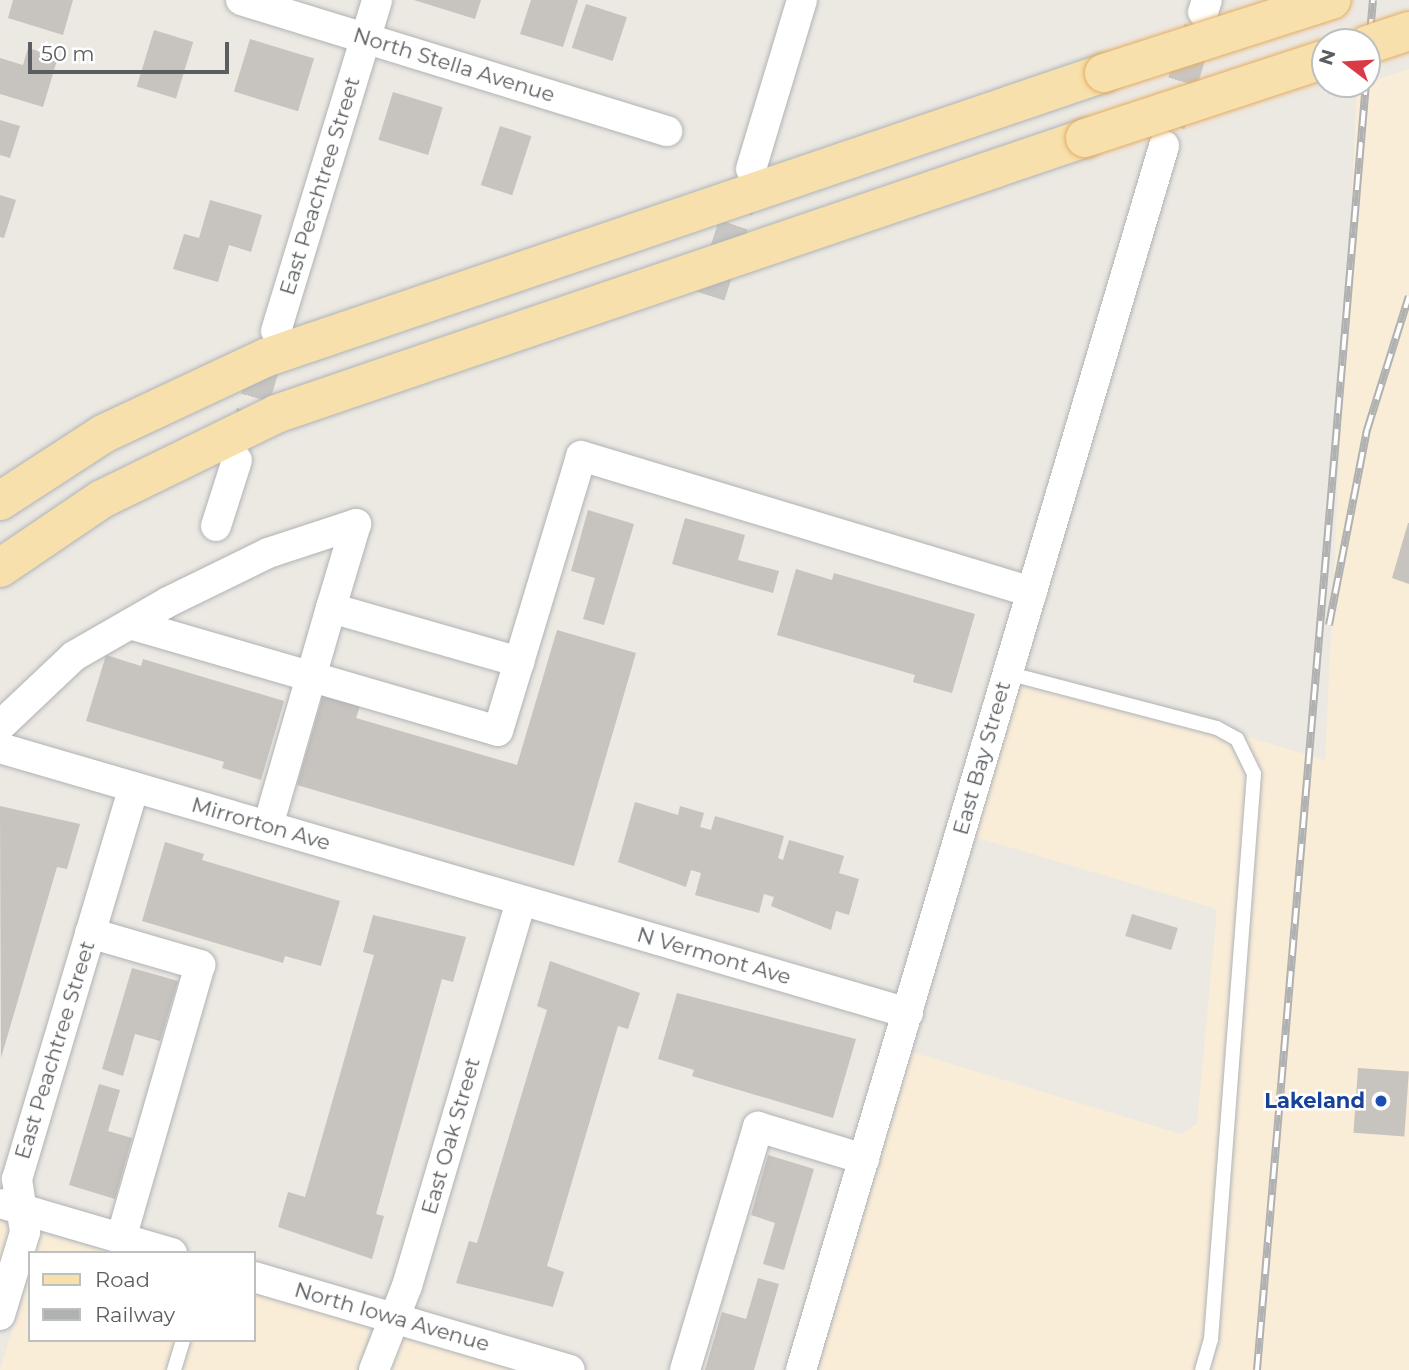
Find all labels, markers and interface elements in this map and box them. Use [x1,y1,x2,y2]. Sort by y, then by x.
street label: North Stella Avenue [350,22,558,108]
scale bar [32,28,233,72]
north arrow [1311,28,1381,98]
text: 50 m [41,41,95,66]
text: N [1314,47,1341,68]
street label: East Peachtree Street [275,74,365,298]
street label: East Bay Street [948,678,1016,838]
street label: Mirrorton Ave [189,792,333,856]
street label: N Vermont Ave [634,922,794,990]
street label: East Peachtree Street [10,938,100,1162]
street label: East Oak Street [417,1055,485,1217]
place label: Lakeland [1264,1088,1365,1114]
marker: Lakeland [1371,1091,1391,1111]
legend [28,1251,256,1342]
text: Road [95,1267,150,1292]
street label: North Iowa Avenue [292,1277,492,1357]
text: Railway [95,1302,175,1327]

